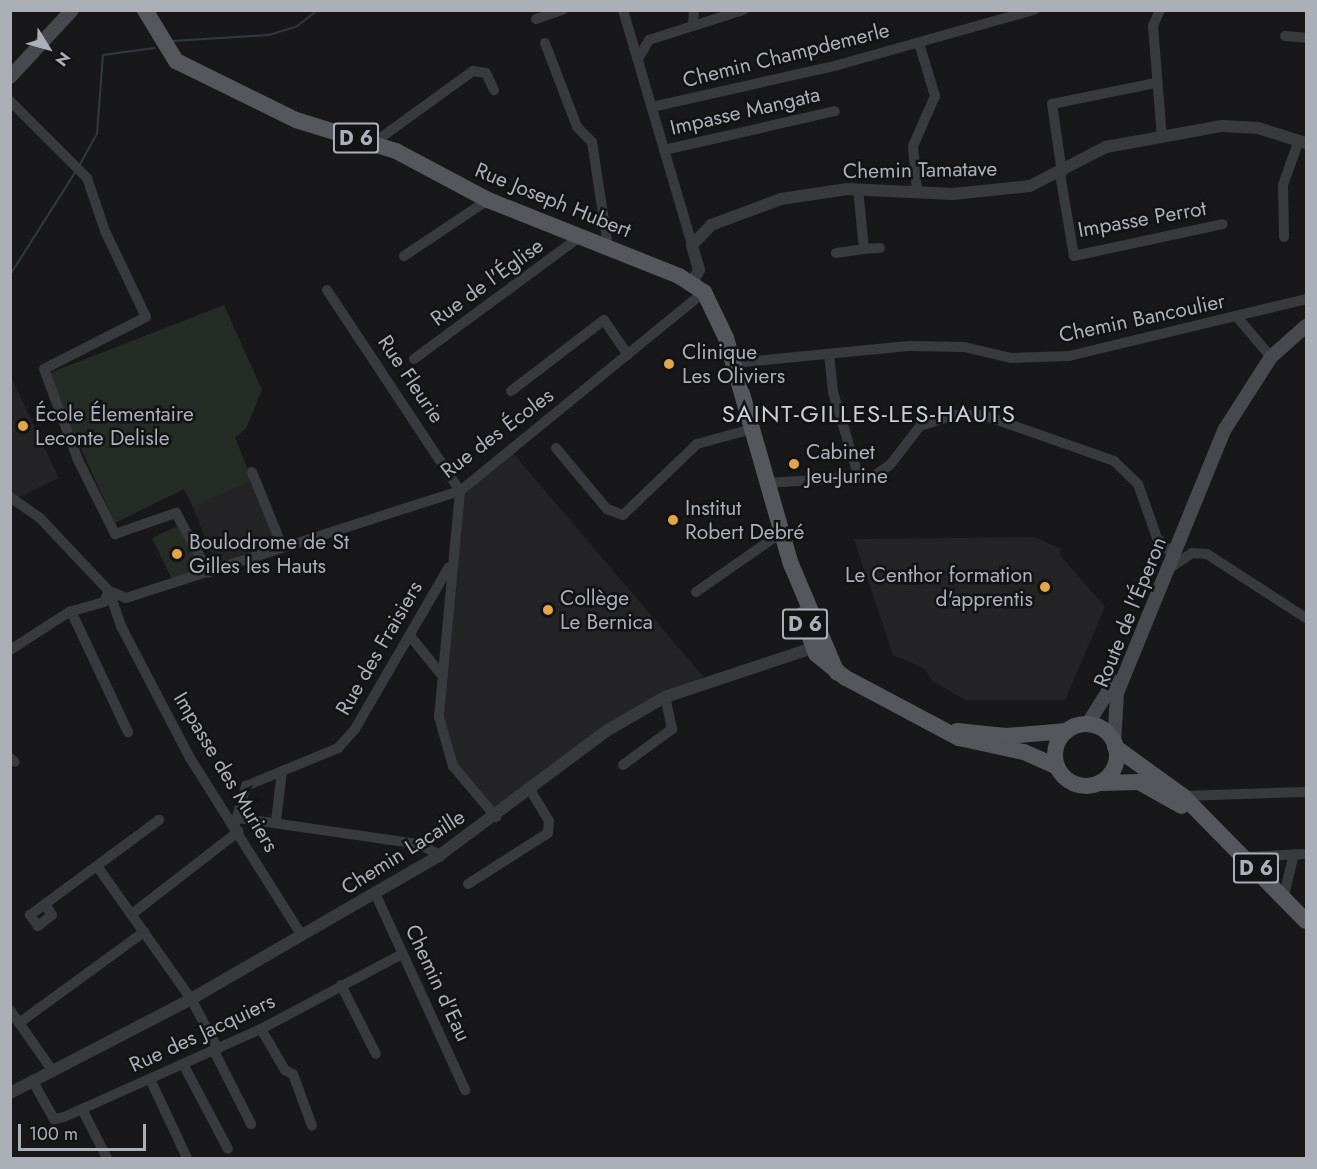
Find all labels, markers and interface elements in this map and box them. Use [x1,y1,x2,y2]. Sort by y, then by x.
street label: Chemin Champdemerle [680,17,892,93]
north arrow [18,18,78,78]
text: N [50,47,76,71]
street label: Impasse Mangata [668,82,822,140]
road number: D 6 [332,121,380,155]
street label: Chemin Tamatave [843,156,997,184]
street label: Rue Joseph Hubert [471,157,635,243]
street label: Impasse Perrot [1076,195,1208,243]
street label: Rue de l'Église [426,233,548,331]
street label: Chemin Bancoulier [1057,288,1227,348]
street label: Rue Fleurie [372,330,450,428]
place label: Clinique Les Oliviers [682,339,785,389]
marker: Clinique Les Oliviers [660,355,678,373]
street label: Rue des Écoles [436,382,558,484]
district label: SAINT-GILLES-LES-HAUTS [722,400,1016,428]
place label: École Élementaire Leconte Delisle [35,401,194,451]
marker: École Élementaire Leconte Delisle [16,419,30,433]
place label: Cabinet Jeu-Jurine [806,439,888,489]
marker: Cabinet Jeu-Jurine [787,457,801,471]
place label: Institut Robert Debré [685,495,804,545]
marker: Institut Robert Debré [666,513,680,527]
place label: Boulodrome de St Gilles les Hauts [189,529,349,579]
street label: Route de l'Éperon [1088,533,1172,691]
marker: Boulodrome de St Gilles les Hauts [170,547,184,561]
place label: Le Centhor formation d'apprentis [845,562,1033,612]
street label: Rue des Fraisiers [330,576,428,720]
marker: Le Centhor formation d'apprentis [1038,580,1052,594]
place label: Collège Le Bernica [560,585,653,635]
marker: Collège Le Bernica [541,603,555,617]
road number: D 6 [781,607,829,641]
street label: Impasse des Muriers [168,687,284,857]
street label: Chemin Lacaille [337,804,469,900]
road number: D 6 [1232,851,1280,885]
street label: Chemin d'Eau [400,921,476,1045]
street label: Rue des Jacquiers [125,988,279,1078]
scale bar [21,1112,148,1150]
text: 100 m [29,1121,78,1147]

